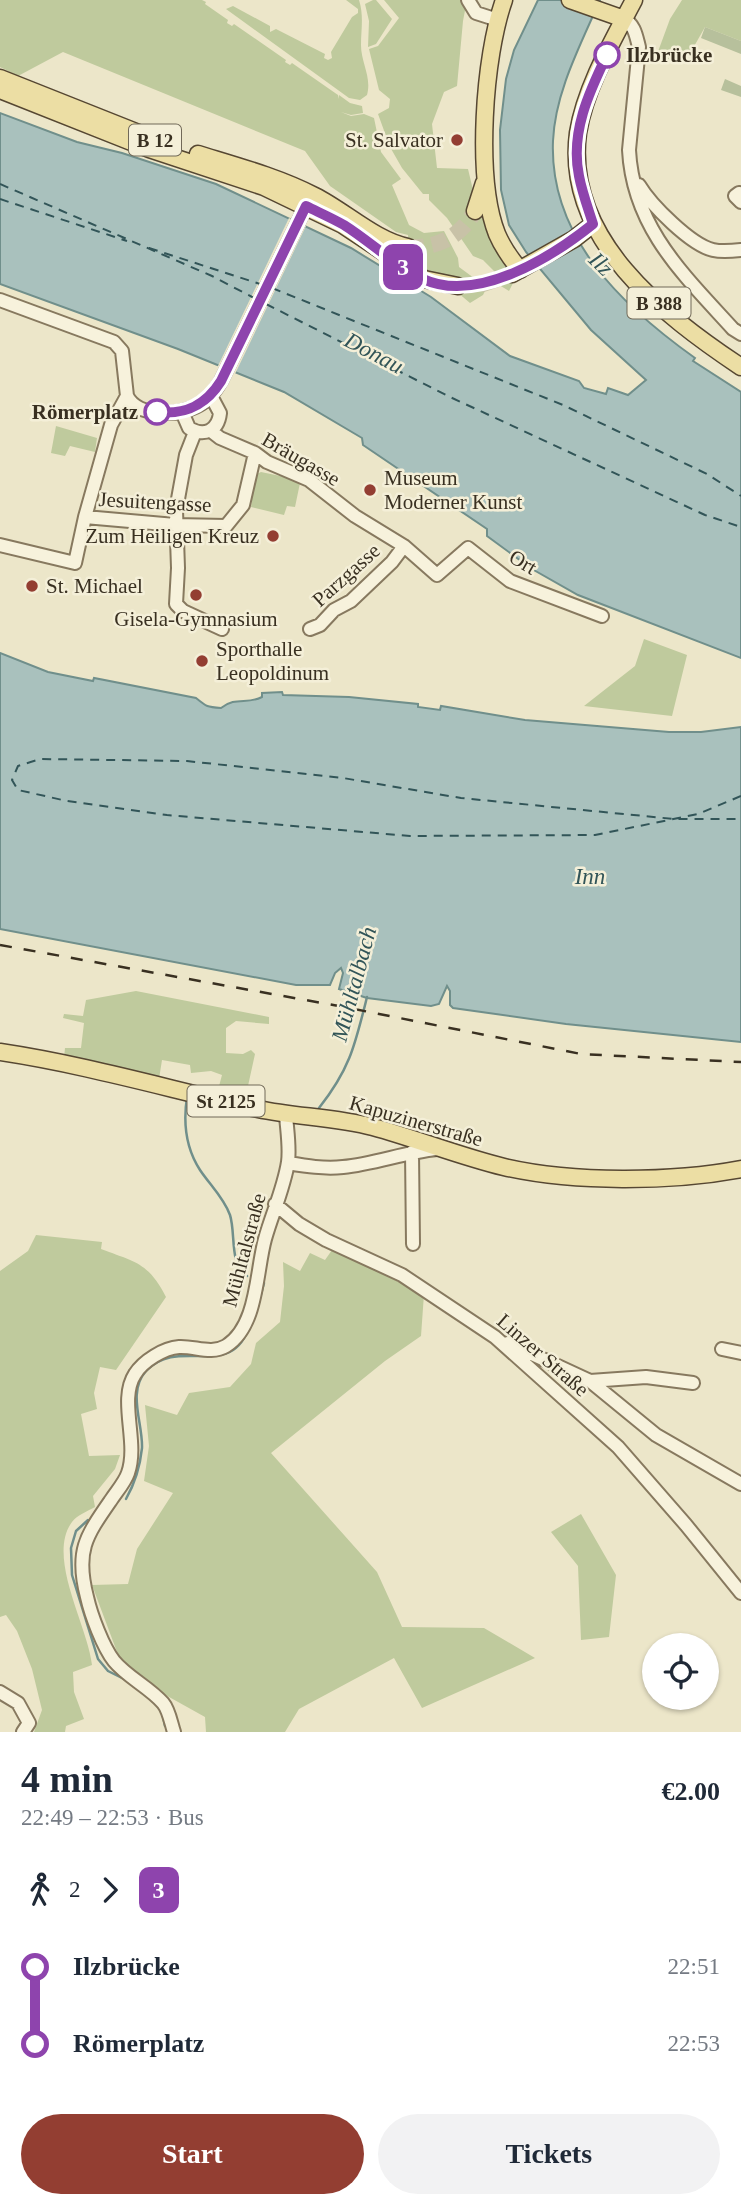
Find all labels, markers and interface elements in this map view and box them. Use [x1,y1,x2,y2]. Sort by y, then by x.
marker: Ilzbrücke [594,42,620,68]
place label: Ilzbrücke [626,43,712,67]
road number: B 12 [129,124,181,156]
place label: St. Salvator [345,128,443,152]
marker: St. Salvator [449,132,465,148]
line badge: 3 [380,244,426,290]
water label: Ilz [583,246,618,281]
text: 3 [397,254,409,280]
road number: B 388 [628,288,690,318]
water label: Donau [340,327,408,379]
marker: Römerplatz [144,399,170,425]
place label: Römerplatz [32,400,138,424]
street label: Bräugasse [258,427,344,491]
place label: Museum Moderner Kunst [384,466,522,514]
marker: Museum Moderner Kunst [362,482,378,498]
street label: Jesuitengasse [98,487,212,517]
place label: Zum Heiligen Kreuz [85,524,259,548]
marker: Zum Heiligen Kreuz [265,528,281,544]
street label: Parzgasse [307,538,385,612]
street label: Ort [505,545,541,579]
place label: St. Michael [46,574,143,598]
marker: St. Michael [24,578,40,594]
marker: Gisela-Gymnasium [188,587,204,603]
place label: Gisela-Gymnasium [114,607,278,631]
place label: Sporthalle Leopoldinum [216,637,329,685]
marker: Sporthalle Leopoldinum [194,653,210,669]
water label: Inn [574,864,605,889]
water label: Mühltalbach [326,924,381,1045]
road number: St 2125 [188,1086,264,1116]
street label: Kapuzinerstraße [347,1090,485,1152]
street label: Mühltalstraße [217,1191,271,1309]
street label: Linzer Straße [492,1309,594,1401]
map controls [642,1633,719,1710]
button: locate [642,1633,719,1710]
text: 4 min [21,1758,113,1800]
text: €2.00 [662,1777,720,1806]
text: 22:49 – 22:53 · Bus [21,1805,204,1830]
icon: walk [21,1871,59,1909]
icon: forward [91,1871,129,1909]
text: 2 [69,1877,81,1902]
text: 3 [153,1877,165,1903]
text: Ilzbrücke [73,1952,180,1981]
text: 22:51 [668,1954,720,1979]
text: Römerplatz [73,2029,204,2058]
text: 22:53 [668,2031,720,2056]
button: Start [21,2114,364,2194]
button: Tickets [378,2114,720,2194]

